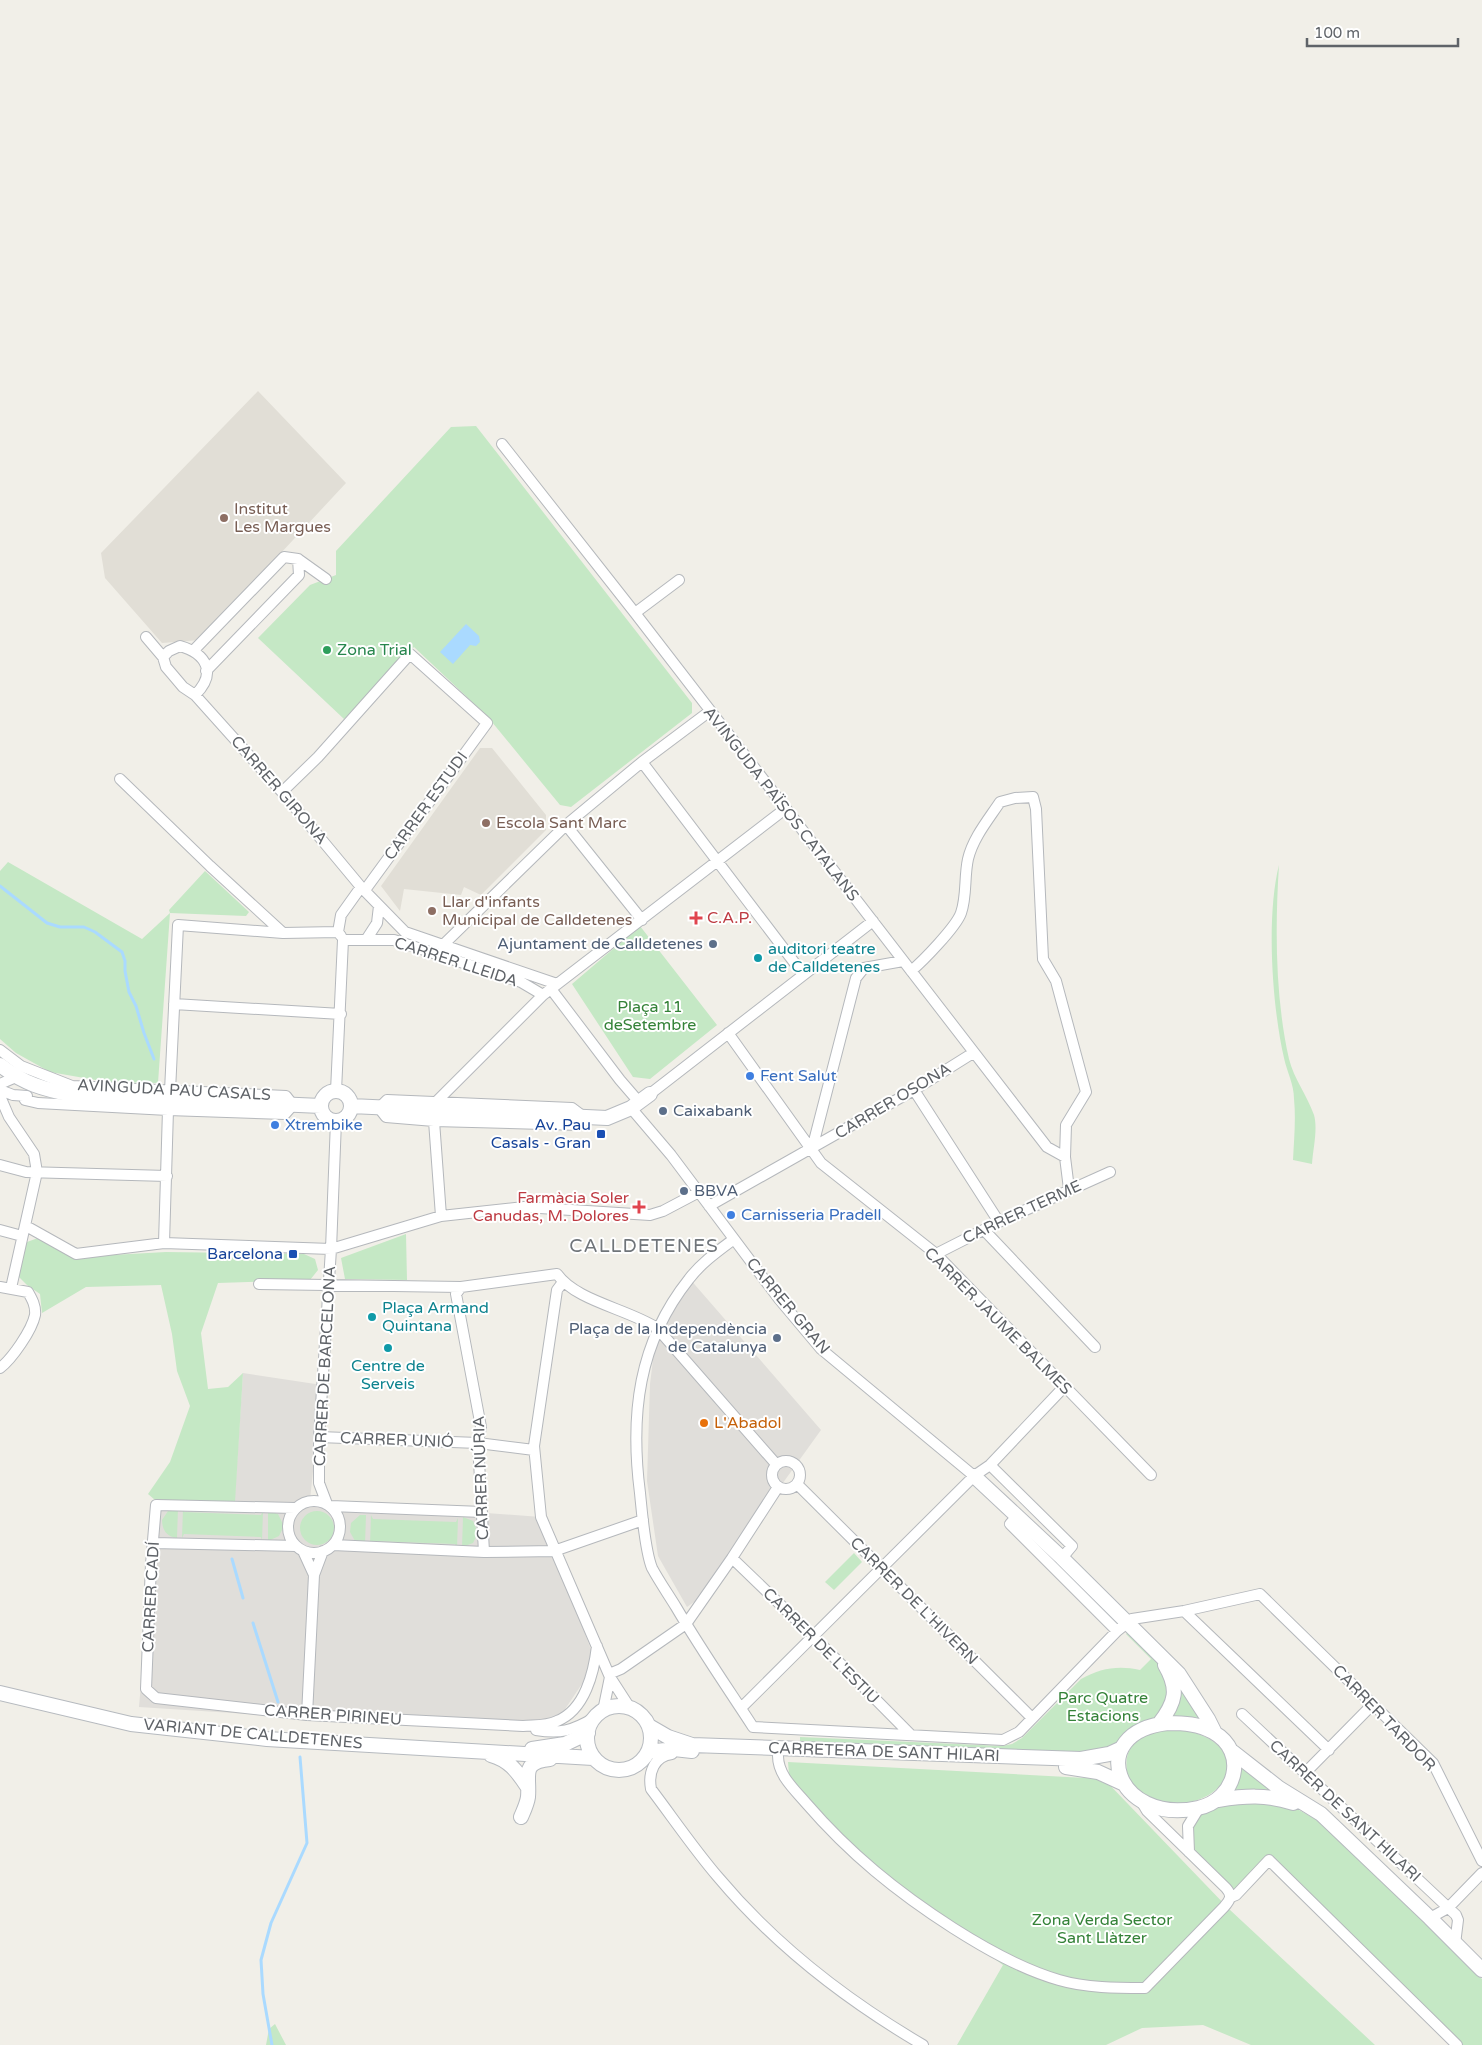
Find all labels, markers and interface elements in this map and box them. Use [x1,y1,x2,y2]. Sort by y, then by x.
scale bar [1307,15,1458,47]
text: 100 m [1314,24,1360,42]
place label: Institut Les Margues [234,499,331,537]
marker: Institut Les Margues [218,512,230,524]
place label: Zona Trial [337,640,412,660]
marker: Zona Trial [321,644,333,656]
street label: AVINGUDA PAÏSOS CATALANS [699,703,863,905]
street label: CARRER GIRONA [226,732,332,848]
street label: CARRER ESTUDI [380,748,472,864]
place label: Escola Sant Marc [496,813,627,833]
marker: Escola Sant Marc [480,817,492,829]
place label: Llar d'infants Municipal de Calldetenes [442,892,633,930]
marker: Llar d'infants Municipal de Calldetenes [426,905,438,917]
place label: C.A.P. [707,908,752,928]
marker: C.A.P. [689,911,703,925]
street label: CARRER LLEIDA [392,933,520,991]
place label: Ajuntament de Calldetenes [497,934,703,954]
marker: Ajuntament de Calldetenes [707,938,719,950]
place label: auditori teatre de Calldetenes [768,939,880,977]
marker: auditori teatre de Calldetenes [752,952,764,964]
park label: Plaça 11 deSetembre [604,997,696,1035]
street label: CARRER OSONA [831,1058,955,1144]
place label: Fent Salut [760,1066,837,1086]
marker: Fent Salut [744,1070,756,1082]
street label: AVINGUDA PAU CASALS [77,1075,271,1105]
place label: Caixabank [673,1101,753,1121]
marker: Caixabank [657,1105,669,1117]
place label: Xtrembike [285,1115,363,1135]
place label: Av. Pau Casals - Gran [491,1115,591,1153]
marker: Xtrembike [269,1119,281,1131]
marker: Av. Pau Casals - Gran [595,1128,607,1140]
street label: CARRER TERME [959,1176,1085,1248]
place label: BBVA [694,1181,738,1201]
marker: BBVA [678,1185,690,1197]
place label: Farmàcia Soler Canudas, M. Dolores [473,1188,630,1226]
marker: Farmàcia Soler Canudas, M. Dolores [633,1201,645,1213]
place label: Carnisseria Pradell [741,1205,882,1225]
marker: Carnisseria Pradell [725,1209,737,1221]
district label: CALLDETENES [569,1235,719,1257]
street label: CARRER JAUME BALMES [920,1243,1076,1399]
place label: Barcelona [207,1244,283,1264]
marker: Barcelona [287,1248,299,1260]
street label: CARRER GRAN [742,1254,834,1358]
street label: CARRER DE BARCELONA [310,1265,340,1467]
place label: Plaça Armand Quintana [382,1298,489,1336]
marker: Plaça Armand Quintana [366,1311,378,1323]
place label: Plaça de la Independència de Catalunya [569,1319,767,1357]
marker: Plaça de la Independència de Catalunya [771,1332,783,1344]
marker: Centre de Serveis [382,1342,394,1354]
place label: Centre de Serveis [351,1356,425,1394]
place label: L'Abadol [714,1413,782,1433]
street label: CARRER NÚRIA [469,1415,493,1541]
marker: L'Abadol [698,1417,710,1429]
street label: CARRER UNIÓ [340,1428,454,1452]
street label: CARRER DE L'HIVERN [846,1533,982,1669]
street label: CARRER CADÍ [138,1541,164,1653]
street label: CARRER DE L'ESTIU [759,1584,883,1708]
street label: CARRER TARDOR [1328,1661,1440,1775]
park label: Parc Quatre Estacions [1058,1688,1148,1726]
street label: CARRER PIRINEU [263,1700,403,1730]
street label: VARIANT DE CALLDETENES [143,1714,364,1754]
street label: CARRER DE SANT HILARI [1265,1736,1425,1886]
street label: CARRETERA DE SANT HILARI [768,1738,1000,1766]
park label: Zona Verda Sector Sant Llàtzer [1032,1910,1173,1948]

